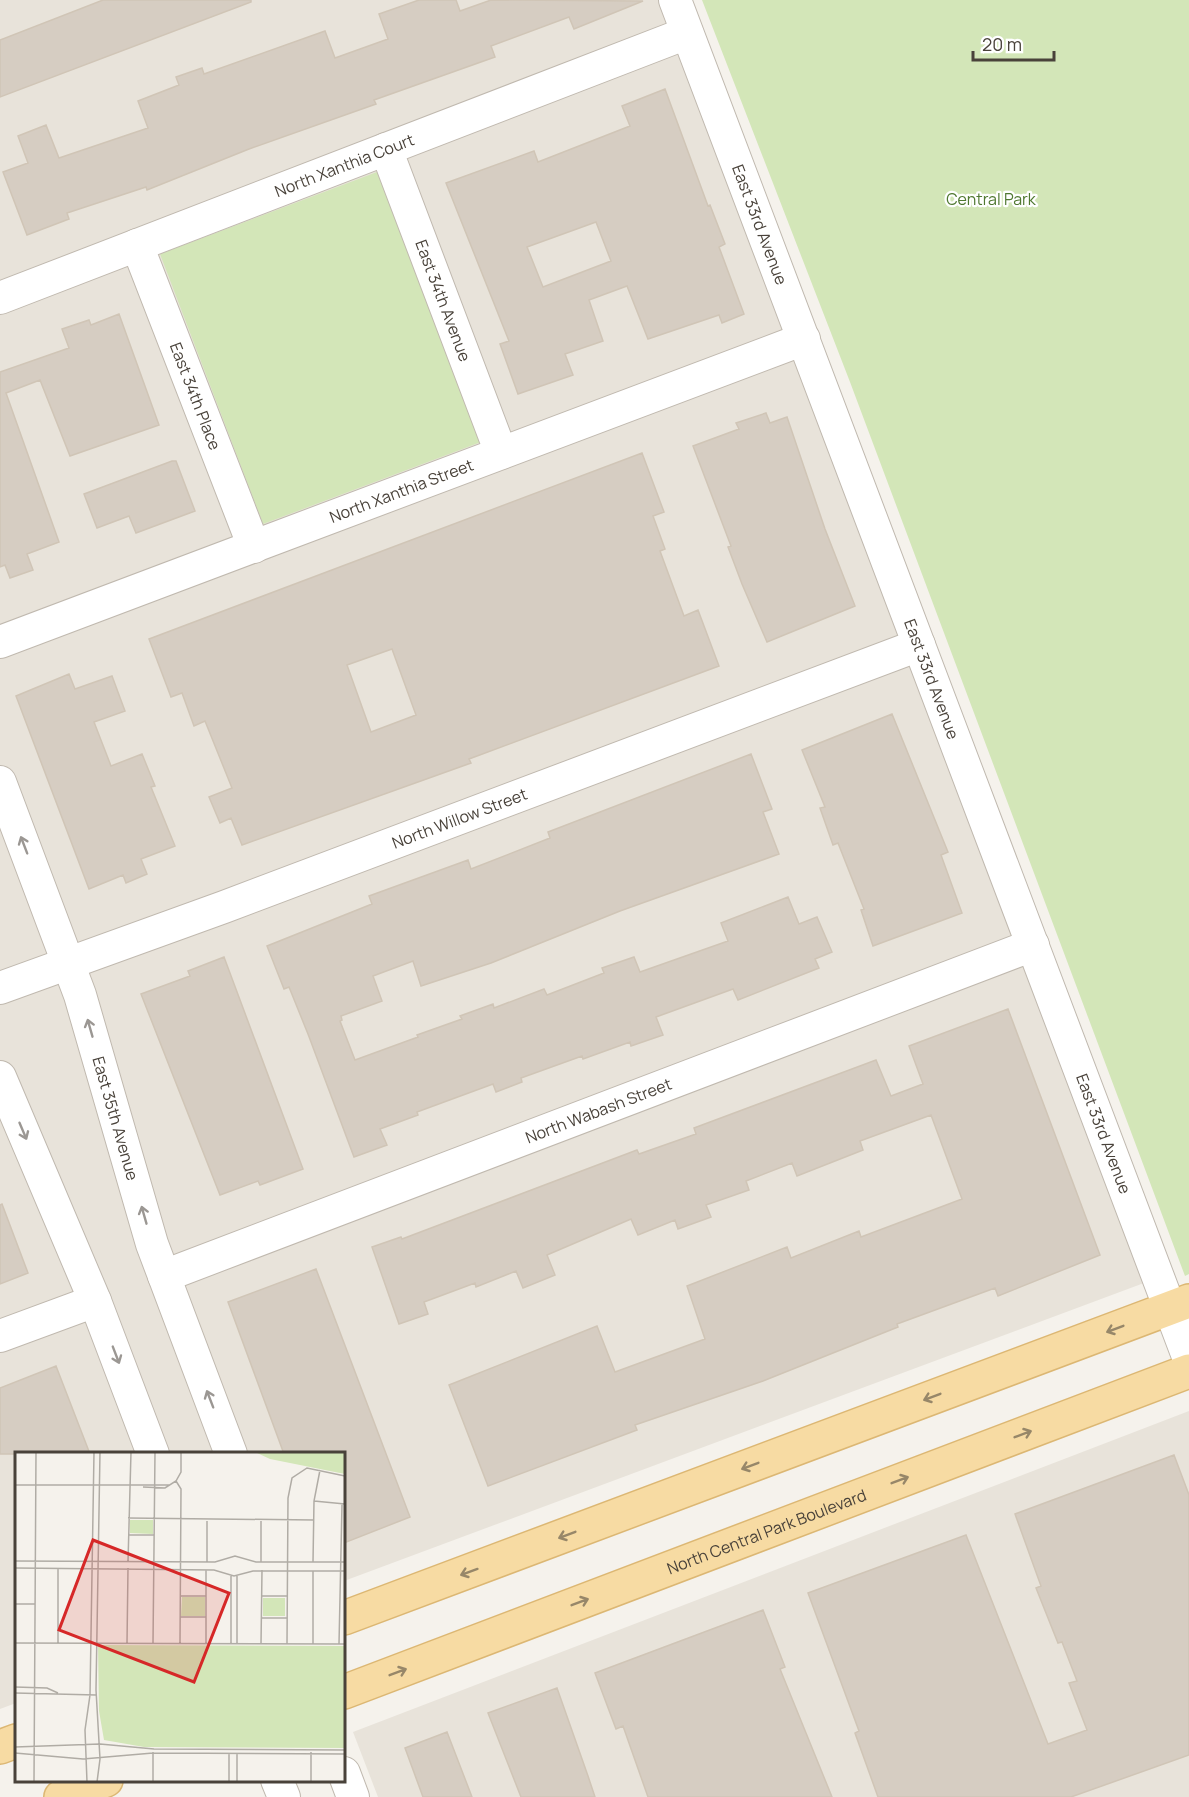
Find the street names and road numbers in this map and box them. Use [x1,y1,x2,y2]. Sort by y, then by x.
street label: North Xanthia Court [271,128,417,202]
street label: East 33rd Avenue [727,161,793,288]
street label: East 34th Avenue [410,237,476,364]
street label: East 34th Place [165,339,226,453]
street label: North Xanthia Street [326,454,477,528]
street label: East 33rd Avenue [899,616,965,742]
street label: North Willow Street [389,783,530,854]
street label: East 35th Avenue [87,1054,144,1183]
street label: East 33rd Avenue [1071,1070,1136,1197]
street label: North Wabash Street [522,1073,675,1148]
street label: North Central Park Boulevard [664,1484,869,1579]

